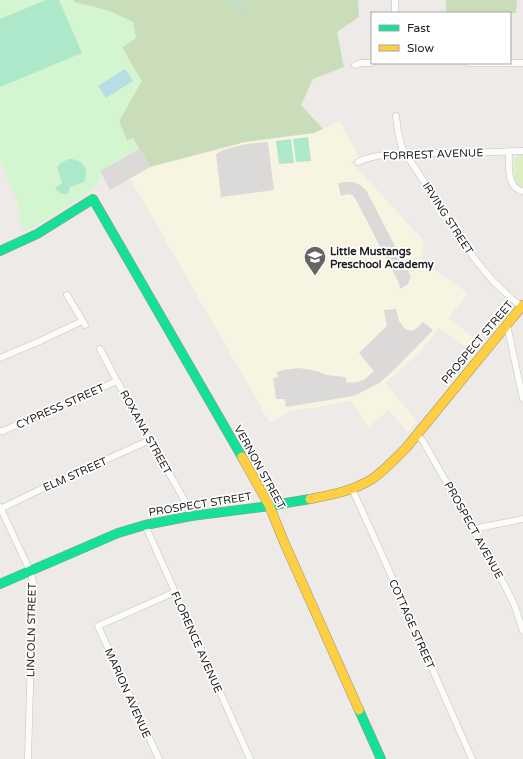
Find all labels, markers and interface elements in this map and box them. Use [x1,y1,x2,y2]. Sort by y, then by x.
legend [371,12,511,64]
text: Fast [407,21,431,35]
text: Slow [407,41,434,55]
street label: FORREST AVENUE [383,146,484,163]
street label: IRVING STREET [419,180,476,257]
school or university icon: Little Mustangs Preschool Academy [302,244,328,277]
place label: Little Mustangs Preschool Academy [330,245,434,272]
street label: PROSPECT STREET [439,298,516,386]
street label: CYPRESS STREET [14,381,106,432]
street label: ROXANA STREET [117,388,174,477]
street label: VERNON STREET [231,423,288,512]
street label: ELM STREET [41,454,109,494]
street label: PROSPECT AVENUE [441,479,506,581]
street label: PROSPECT STREET [148,490,253,519]
street label: COTTAGE STREET [386,577,437,671]
street label: LINCOLN STREET [24,582,39,677]
street label: FLORENCE AVENUE [168,589,225,695]
street label: MARION AVENUE [102,646,153,740]

